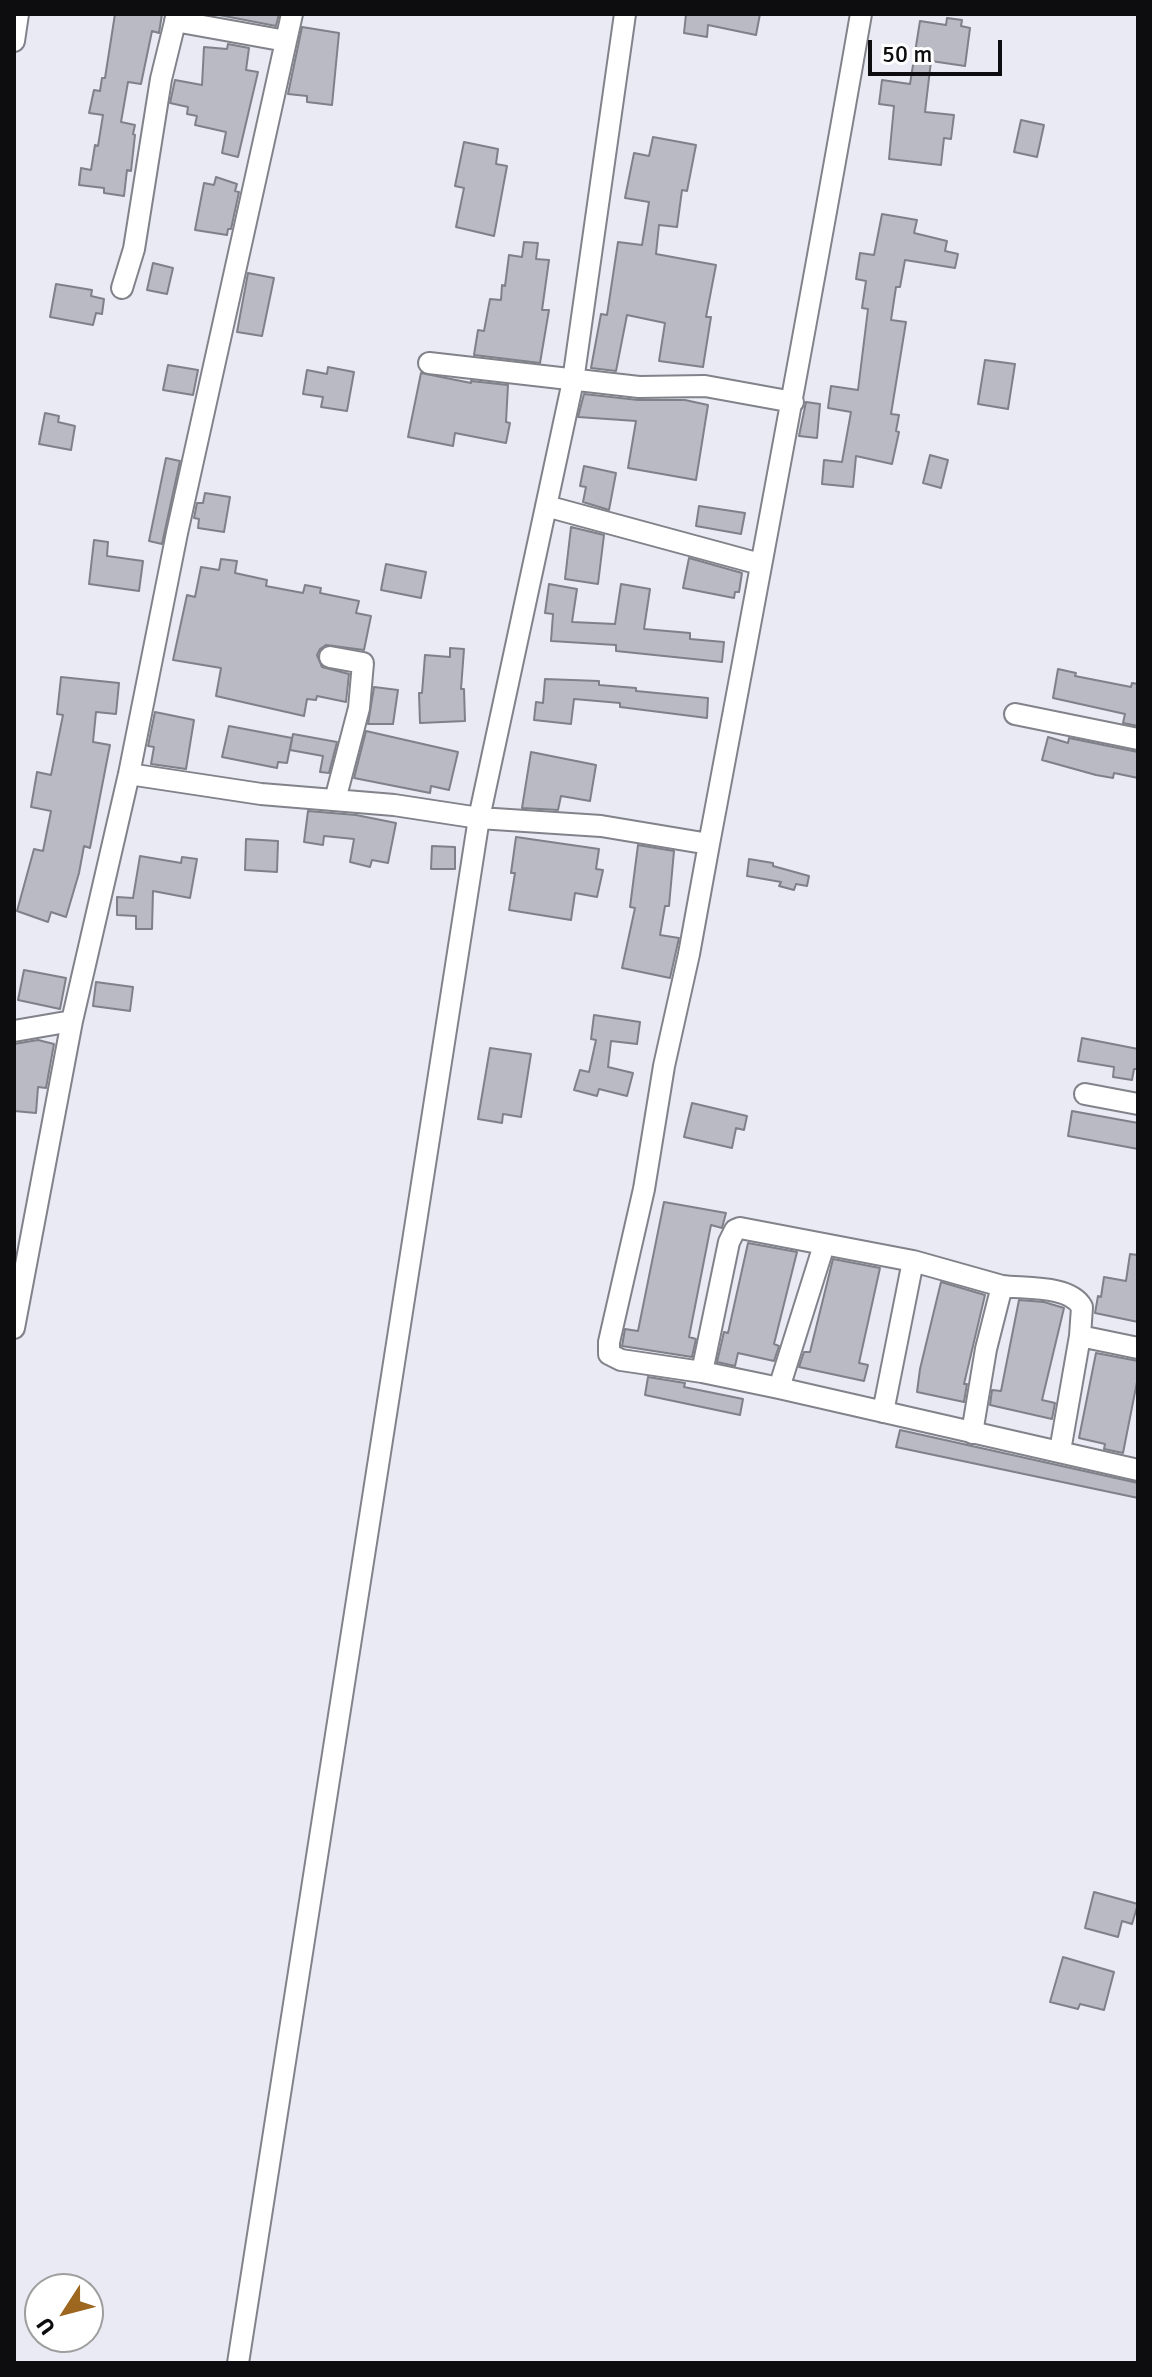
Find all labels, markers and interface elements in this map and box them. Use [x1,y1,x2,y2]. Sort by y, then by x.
scale bar [872,24,1006,74]
text: 50 m [882,39,932,69]
north arrow [24,2273,104,2353]
text: U [31,2312,61,2340]

